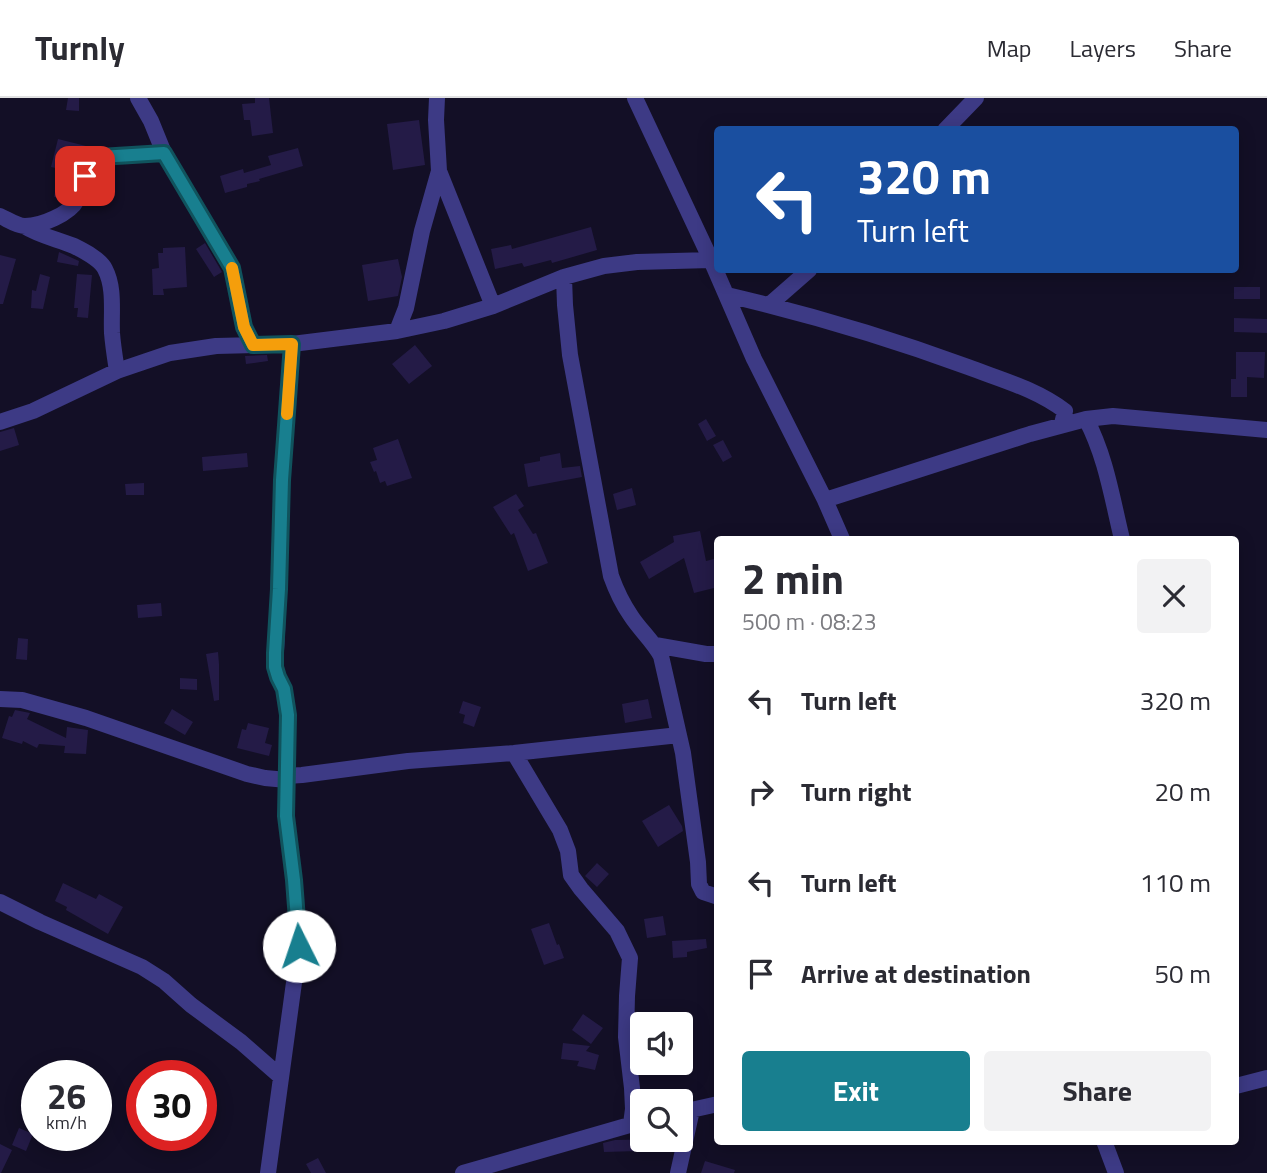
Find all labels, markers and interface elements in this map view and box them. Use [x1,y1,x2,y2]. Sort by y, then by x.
text: Turnly [35,23,125,73]
text: Map [987,30,1032,66]
text: Layers [1070,30,1136,66]
text: Share [1174,30,1232,66]
text: 320 m [857,138,991,213]
pin [55,146,115,206]
icon: left [742,154,833,245]
icon: arrive [66,157,104,195]
text: Turn left [857,206,969,254]
text: 2 min [742,546,844,610]
button: close [1137,559,1211,633]
text: 500 m · 08:23 [742,604,877,639]
text: Turn left [801,681,896,720]
text: 320 m [1140,681,1211,720]
icon: left [742,682,780,720]
text: Turn right [801,772,912,811]
text: 20 m [1154,772,1211,811]
icon: right [742,773,780,811]
text: Turn left [801,863,896,902]
text: 110 m [1140,863,1211,902]
icon: left [742,864,780,902]
position arrow [262,909,336,983]
text: Arrive at destination [801,954,1031,993]
text: 50 m [1154,954,1211,993]
icon: arrive [742,955,780,993]
map controls [630,1012,693,1152]
button: sound [630,1012,693,1075]
button: Exit [742,1051,970,1131]
button: Share [984,1051,1211,1131]
speed limit sign: 30 [126,1060,217,1151]
text: 26 [47,1069,86,1123]
button: search [630,1089,693,1152]
text: km/h [46,1109,87,1136]

